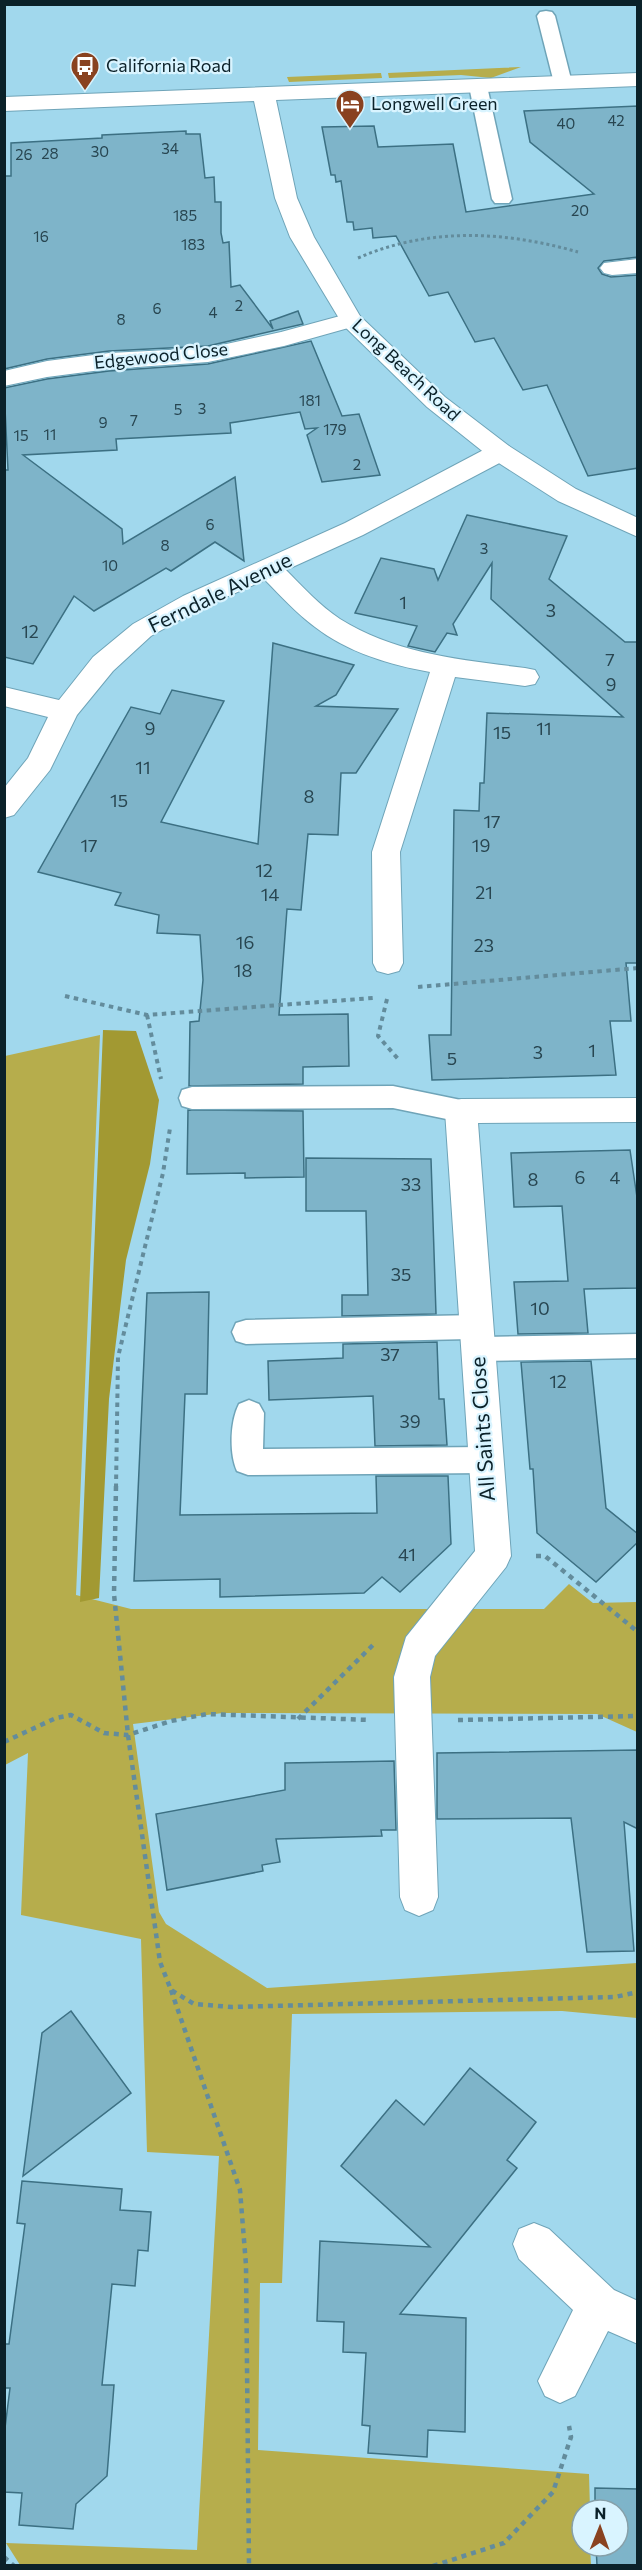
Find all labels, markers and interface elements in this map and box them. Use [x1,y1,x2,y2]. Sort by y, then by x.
bus stop icon: California Road [69,50,101,92]
place label: California Road [106,54,231,76]
hotel icon: Longwell Green [334,88,366,130]
place label: Longwell Green [371,92,498,114]
house number: 42 [607,111,625,129]
house number: 40 [557,114,575,132]
house number: 34 [161,139,179,157]
house number: 30 [91,142,109,160]
house number: 28 [41,144,59,162]
house number: 26 [15,145,33,163]
house number: 20 [571,201,589,219]
house number: 185 [173,206,197,224]
house number: 16 [33,227,49,245]
house number: 183 [181,235,205,253]
house number: 2 [235,296,243,314]
house number: 6 [152,299,162,317]
house number: 4 [209,303,218,321]
house number: 8 [116,310,126,328]
street label: Long Beach Road [348,314,465,425]
street label: Edgewood Close [93,337,229,373]
house number: 181 [299,391,321,409]
house number: 3 [198,399,206,417]
house number: 5 [174,400,182,418]
house number: 7 [130,411,138,429]
house number: 9 [98,413,108,431]
house number: 179 [323,420,347,438]
house number: 11 [44,425,56,443]
house number: 15 [13,426,29,444]
house number: 2 [353,455,361,473]
house number: 6 [205,515,215,533]
house number: 8 [160,536,170,554]
house number: 3 [480,539,488,557]
street label: Ferndale Avenue [143,546,295,637]
house number: 10 [102,556,118,574]
house number: 1 [399,591,407,613]
house number: 3 [546,599,556,621]
house number: 12 [21,620,39,642]
house number: 7 [605,648,615,670]
house number: 9 [606,673,616,695]
house number: 9 [145,717,155,739]
house number: 11 [536,717,552,739]
house number: 15 [493,721,511,743]
house number: 11 [135,756,151,778]
house number: 8 [304,785,315,807]
house number: 15 [110,789,128,811]
house number: 17 [483,810,501,832]
house number: 17 [80,834,98,856]
house number: 19 [472,834,490,856]
house number: 12 [255,859,273,881]
house number: 21 [475,881,493,903]
house number: 14 [261,883,279,905]
house number: 16 [236,931,254,953]
house number: 23 [474,934,494,956]
house number: 18 [234,959,252,981]
house number: 1 [588,1039,596,1061]
house number: 3 [533,1041,543,1063]
house number: 5 [447,1047,457,1069]
house number: 6 [575,1166,585,1188]
house number: 4 [610,1166,621,1188]
house number: 8 [528,1168,539,1190]
house number: 33 [401,1173,421,1195]
house number: 35 [391,1263,411,1285]
house number: 10 [530,1297,550,1319]
house number: 37 [380,1343,400,1365]
street label: All Saints Close [464,1356,499,1502]
house number: 12 [549,1370,567,1392]
house number: 39 [399,1410,421,1432]
house number: 41 [398,1543,416,1565]
north arrow [570,2498,630,2558]
text: N [594,2503,606,2522]

